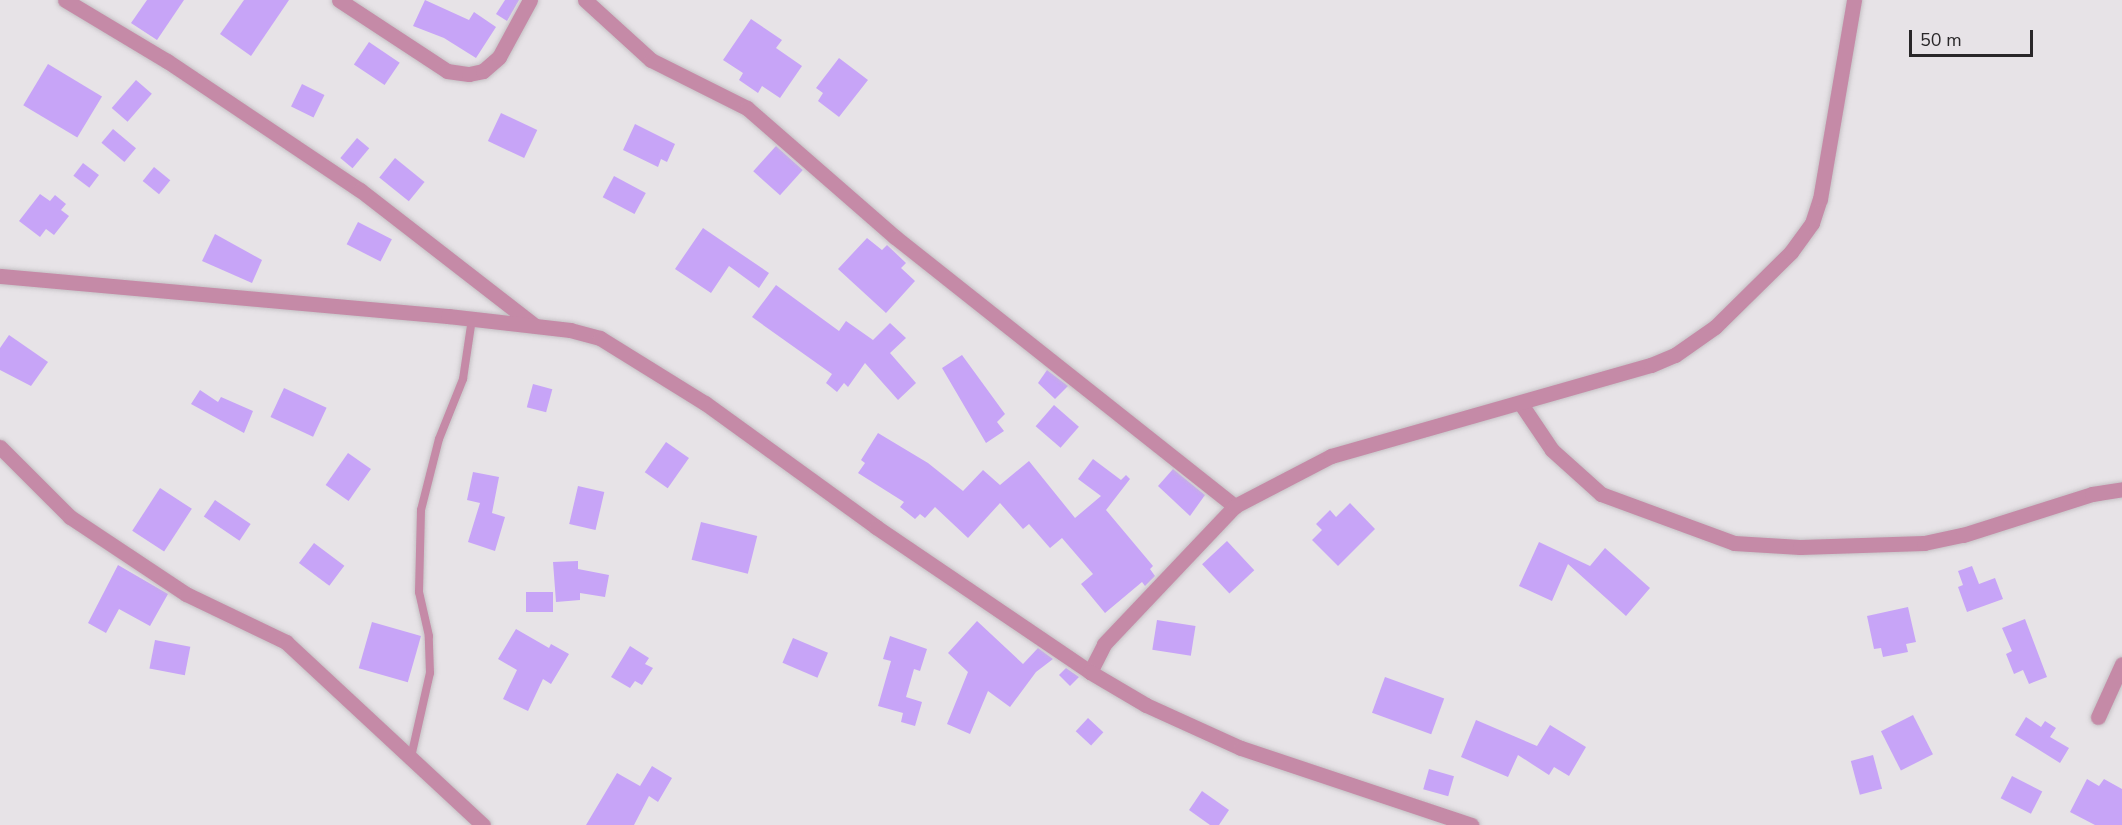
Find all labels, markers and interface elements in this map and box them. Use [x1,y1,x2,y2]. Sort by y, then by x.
scale bar [1912,18,2036,56]
text: 50 m [1920,28,1962,52]

